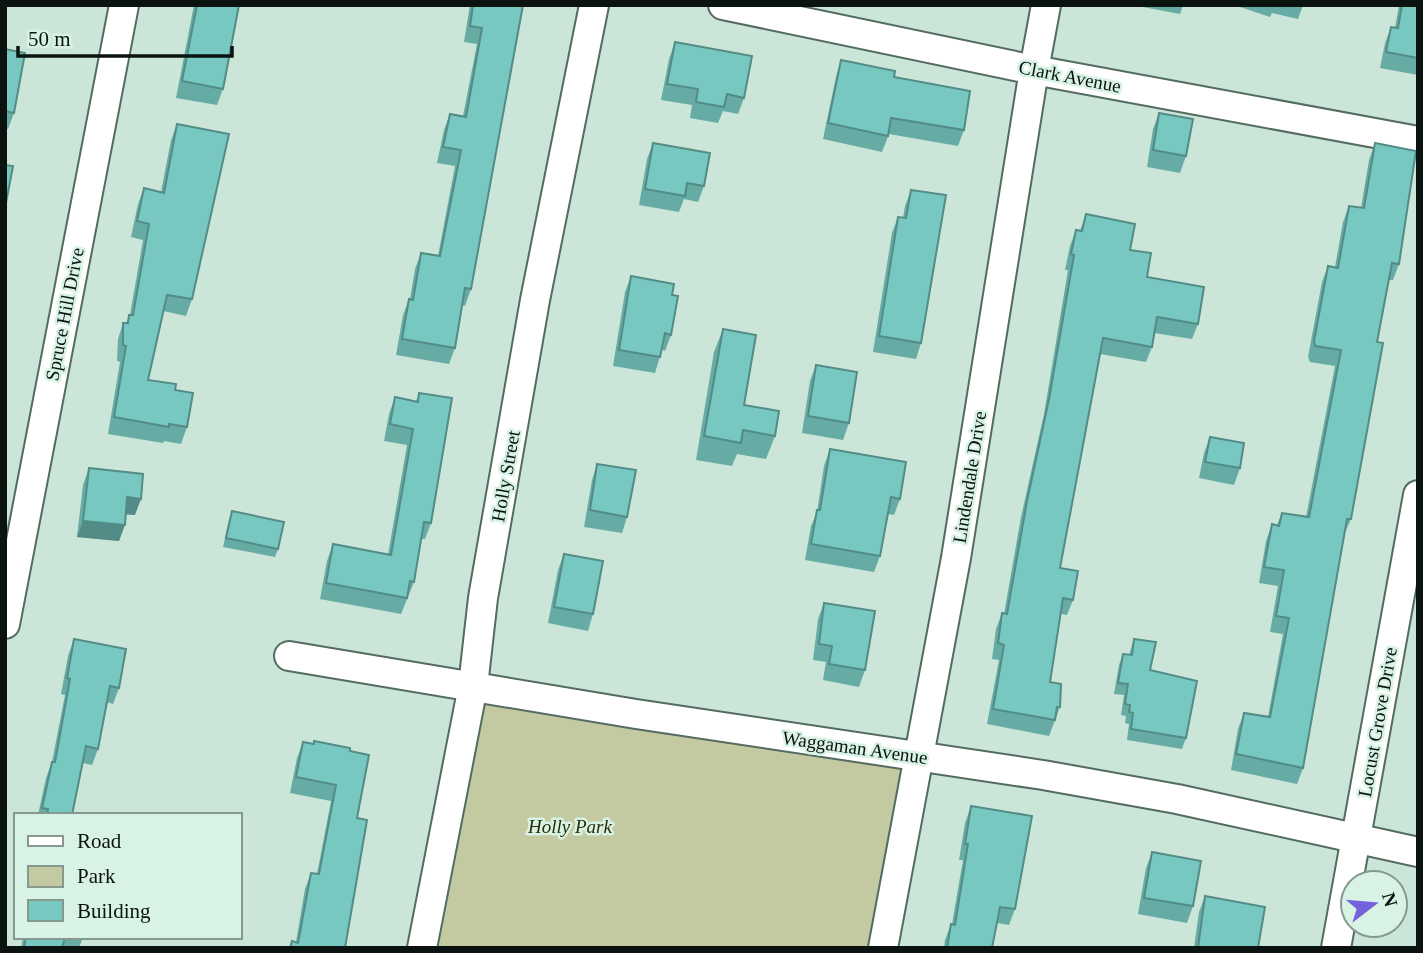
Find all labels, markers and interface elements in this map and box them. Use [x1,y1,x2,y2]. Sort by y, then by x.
scale bar [18,14,231,58]
text: 50 m [28,27,71,51]
street label: Clark Avenue [1017,56,1123,97]
street label: Spruce Hill Drive [41,246,88,382]
street label: Lindendale Drive [949,410,990,545]
street label: Holly Street [487,428,524,523]
street label: Locust Grove Drive [1354,645,1401,799]
street label: Waggaman Avenue [781,727,929,768]
legend [14,813,242,939]
park label: Holly Park [527,816,613,837]
text: Road [77,829,122,853]
text: Park [77,864,116,888]
north arrow [1339,869,1409,939]
text: N [1378,890,1402,909]
text: Building [77,899,151,923]

